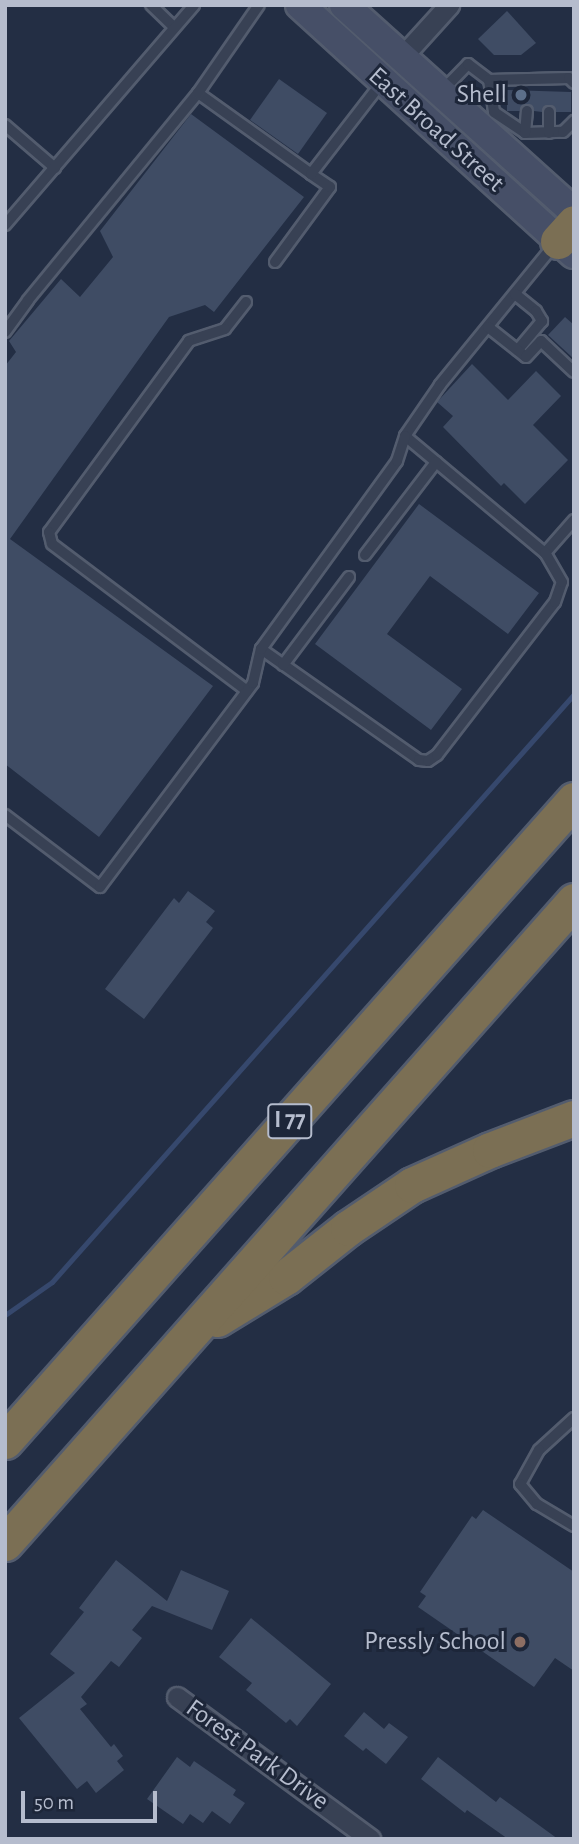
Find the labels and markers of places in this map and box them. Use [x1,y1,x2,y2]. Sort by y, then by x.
place label: Shell [457,79,507,111]
marker: Shell [513,87,529,103]
place label: Pressly School [364,1626,506,1658]
marker: Pressly School [512,1634,528,1650]

